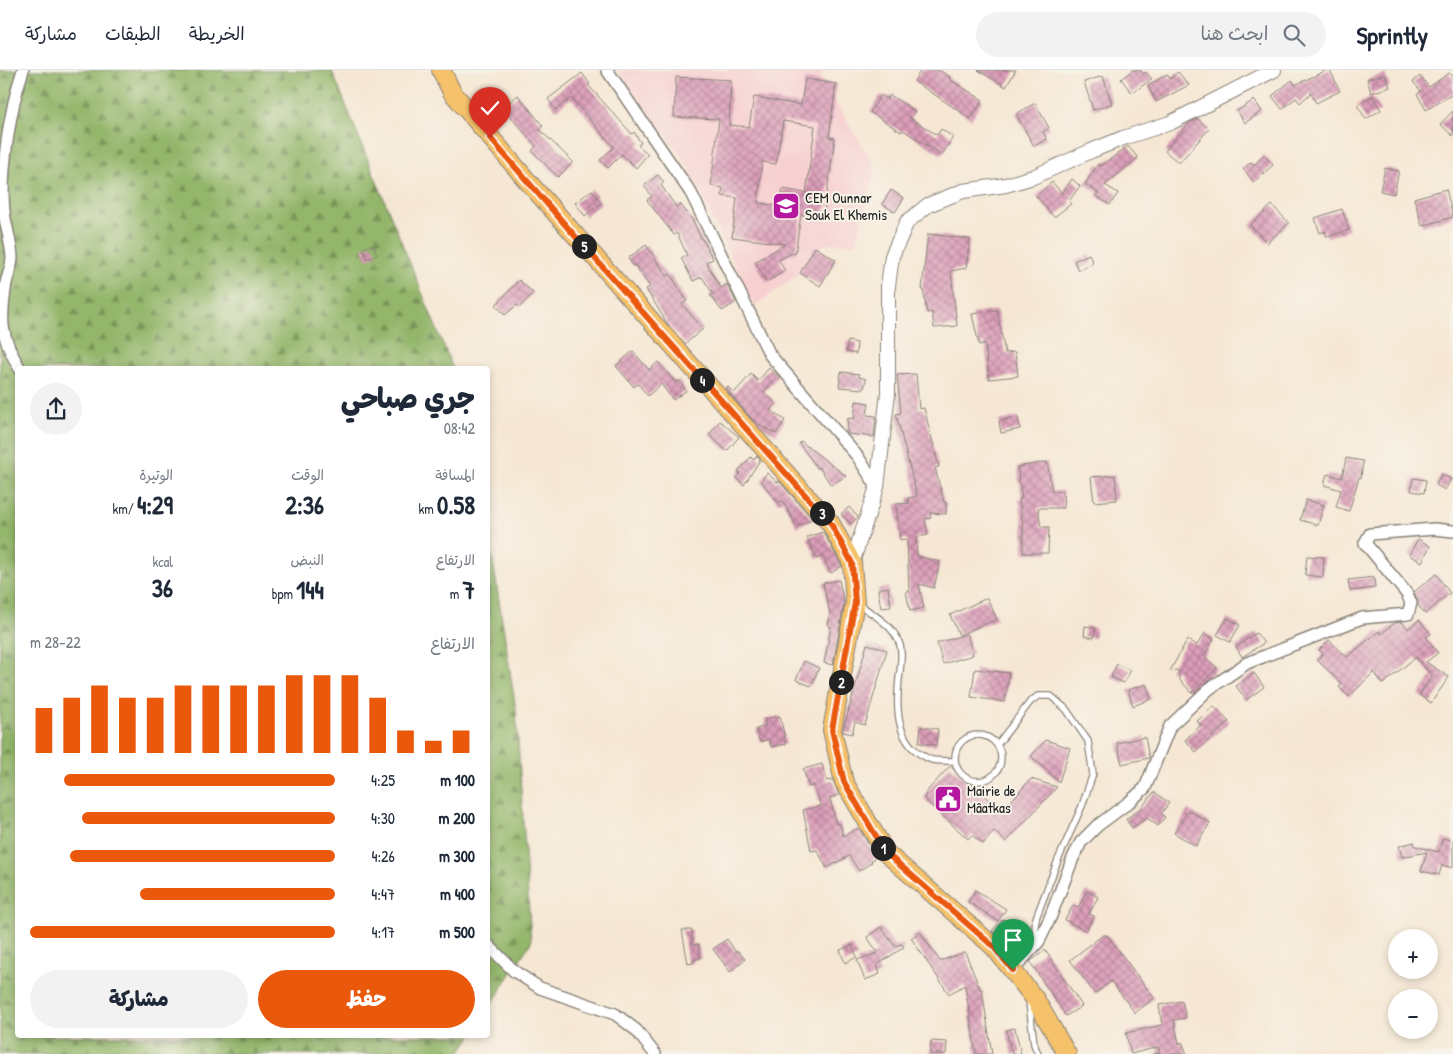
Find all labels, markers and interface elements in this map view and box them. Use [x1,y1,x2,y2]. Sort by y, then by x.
search box [976,12,1326,57]
text: Sprintly [1356,19,1428,51]
text: ابحث هنا [1201,20,1268,46]
text: مشاركة [25,21,77,46]
text: الطبقات [105,21,161,46]
text: الخريطة [189,21,245,46]
icon: search [1280,21,1308,49]
pin [469,87,511,138]
icon: check [476,94,504,122]
place label: CEM Ounnar Souk El Khemis [805,187,887,225]
school or university icon: CEM Ounnar Souk El Khemis [771,191,801,221]
pin: 5 [572,234,596,258]
text: 5 [582,237,587,256]
pin: 4 [690,368,714,392]
text: 4 [700,371,705,390]
text: جري صباحي [341,379,475,417]
button: share [30,383,82,435]
text: 08:42 [444,417,475,439]
text: الوتيرة [139,465,173,484]
text: الوقت [291,465,324,484]
text: المسافة [435,465,475,484]
text: 4:29 [137,488,173,522]
text: 2:36 [285,488,324,522]
text: 0.58 [437,488,475,522]
text: /km [112,499,137,518]
text: km [418,499,437,518]
pin: 3 [810,500,834,526]
text: 3 [819,504,826,523]
text: النبض [291,550,324,569]
text: الارتفاع [436,550,475,569]
text: kcal [153,552,173,571]
text: 36 [152,571,173,605]
text: 144 [296,573,324,607]
text: 7 [463,573,475,607]
text: bpm [272,584,296,603]
text: m [450,584,463,603]
text: 22–28 m [30,631,81,653]
text: الارتفاع [430,632,475,654]
pin: 2 [828,670,854,694]
text: 2 [838,673,845,692]
text: 4:25 [371,769,395,791]
text: 100 m [440,769,475,791]
place label: Mairie de Mâatkas [967,780,1016,818]
public building icon: Mairie de Mâatkas [933,784,963,814]
text: 4:30 [371,807,395,829]
text: 200 m [439,807,475,829]
pin: 1 [870,836,896,860]
text: 1 [881,839,886,858]
text: 4:26 [371,845,395,867]
text: 300 m [439,845,475,867]
text: 4:47 [371,883,395,905]
text: 400 m [440,883,475,905]
pin [992,919,1034,970]
text: 4:17 [372,921,395,943]
text: 500 m [439,921,475,943]
icon: arrive [999,926,1027,954]
map controls [1388,929,1438,1039]
button: + [1388,929,1438,979]
button: مشاركة [30,970,248,1028]
button: حفظ [258,970,475,1028]
button: − [1388,989,1438,1039]

